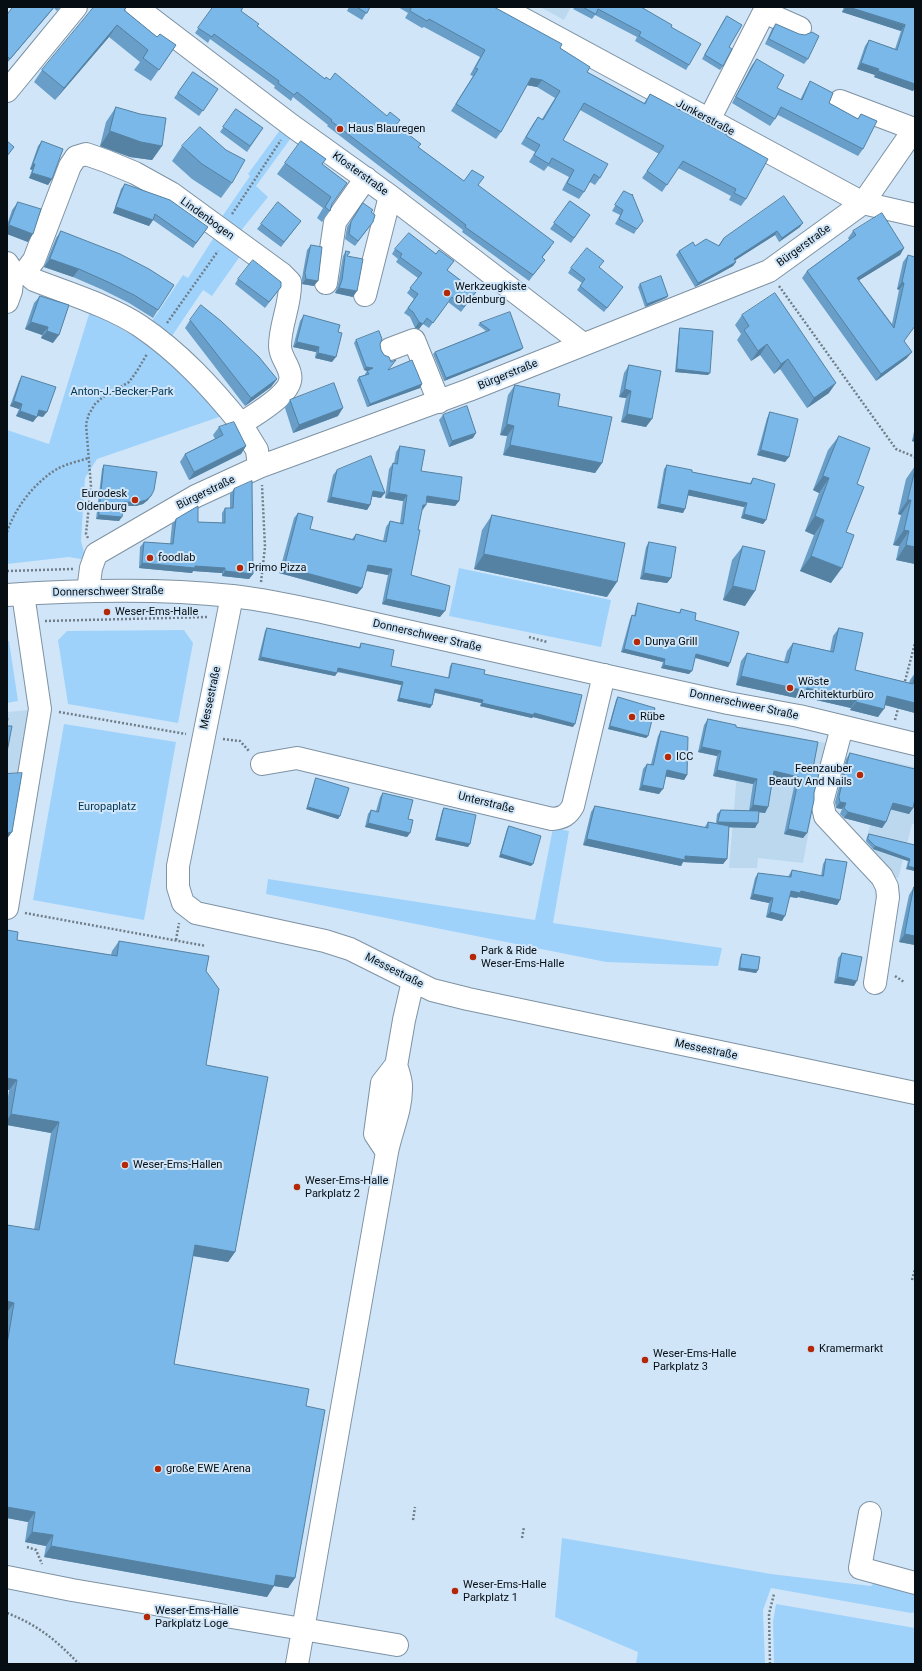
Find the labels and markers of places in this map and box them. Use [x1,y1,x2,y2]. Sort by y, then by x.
place label: Haus Blauregen [348,122,425,136]
marker: Haus Blauregen [335,124,345,134]
place label: Werkzeugkiste Oldenburg [455,280,527,306]
marker: Werkzeugkiste Oldenburg [442,288,452,298]
place label: Eurodesk Oldenburg [77,487,127,513]
marker: Eurodesk Oldenburg [130,495,140,505]
place label: foodlab [158,551,195,565]
marker: foodlab [145,553,155,563]
place label: Primo Pizza [248,561,307,575]
marker: Primo Pizza [235,563,245,573]
place label: Weser-Ems-Halle [115,605,198,619]
marker: Weser-Ems-Halle [102,607,112,617]
place label: Dunya Grill [645,635,697,649]
marker: Dunya Grill [632,637,642,647]
place label: Wöste Architekturbüro [798,675,874,701]
marker: Wöste Architekturbüro [785,683,795,693]
place label: Rübe [640,710,665,724]
marker: Rübe [627,712,637,722]
place label: ICC [676,750,693,764]
marker: ICC [663,752,673,762]
place label: Feenzauber Beauty And Nails [769,762,852,788]
marker: Feenzauber Beauty And Nails [855,770,865,780]
place label: Park & Ride Weser-Ems-Halle [481,944,564,970]
marker: Park & Ride Weser-Ems-Halle [468,952,478,962]
place label: Weser-Ems-Hallen [133,1158,222,1172]
marker: Weser-Ems-Hallen [120,1160,130,1170]
place label: Weser-Ems-Halle Parkplatz 2 [305,1174,388,1200]
marker: Weser-Ems-Halle Parkplatz 2 [292,1182,302,1192]
place label: Kramermarkt [819,1342,883,1356]
marker: Kramermarkt [806,1344,816,1354]
place label: Weser-Ems-Halle Parkplatz 3 [653,1347,736,1373]
marker: Weser-Ems-Halle Parkplatz 3 [640,1355,650,1365]
place label: große EWE Arena [166,1462,251,1476]
marker: große EWE Arena [153,1464,163,1474]
place label: Weser-Ems-Halle Parkplatz 1 [463,1578,546,1604]
marker: Weser-Ems-Halle Parkplatz 1 [450,1586,460,1596]
place label: Weser-Ems-Halle Parkplatz Loge [155,1604,238,1630]
marker: Weser-Ems-Halle Parkplatz Loge [142,1612,152,1622]

